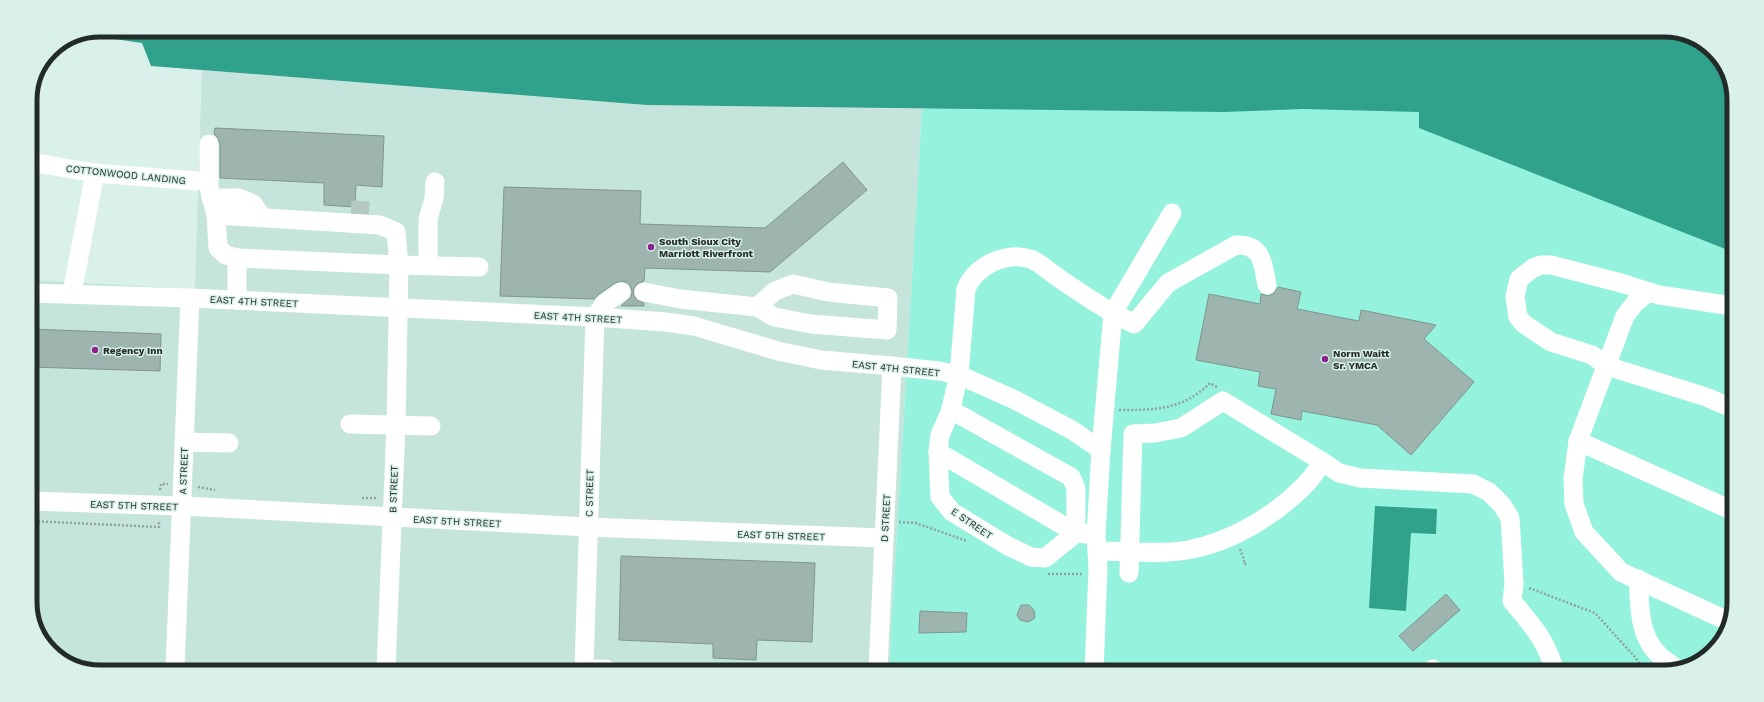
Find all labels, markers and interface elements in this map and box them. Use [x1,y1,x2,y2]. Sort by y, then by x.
street label: COTTONWOOD LANDING [65,163,186,186]
place label: South Sioux City Marriott Riverfront [659,236,754,259]
marker: South Sioux City Marriott Riverfront [646,242,656,252]
street label: EAST 4TH STREET [210,294,298,309]
street label: EAST 4TH STREET [534,310,622,325]
marker: Regency Inn [90,345,100,355]
place label: Regency Inn [103,345,163,356]
place label: Norm Waitt Sr. YMCA [1333,348,1390,371]
marker: Norm Waitt Sr. YMCA [1320,354,1330,364]
street label: EAST 4TH STREET [851,358,941,379]
street label: A STREET [177,447,190,495]
street label: B STREET [387,465,400,513]
street label: C STREET [584,469,595,517]
street label: D STREET [879,494,892,542]
street label: EAST 5TH STREET [90,498,178,513]
street label: E STREET [949,506,994,541]
street label: EAST 5TH STREET [413,514,501,529]
street label: EAST 5TH STREET [737,528,825,543]

